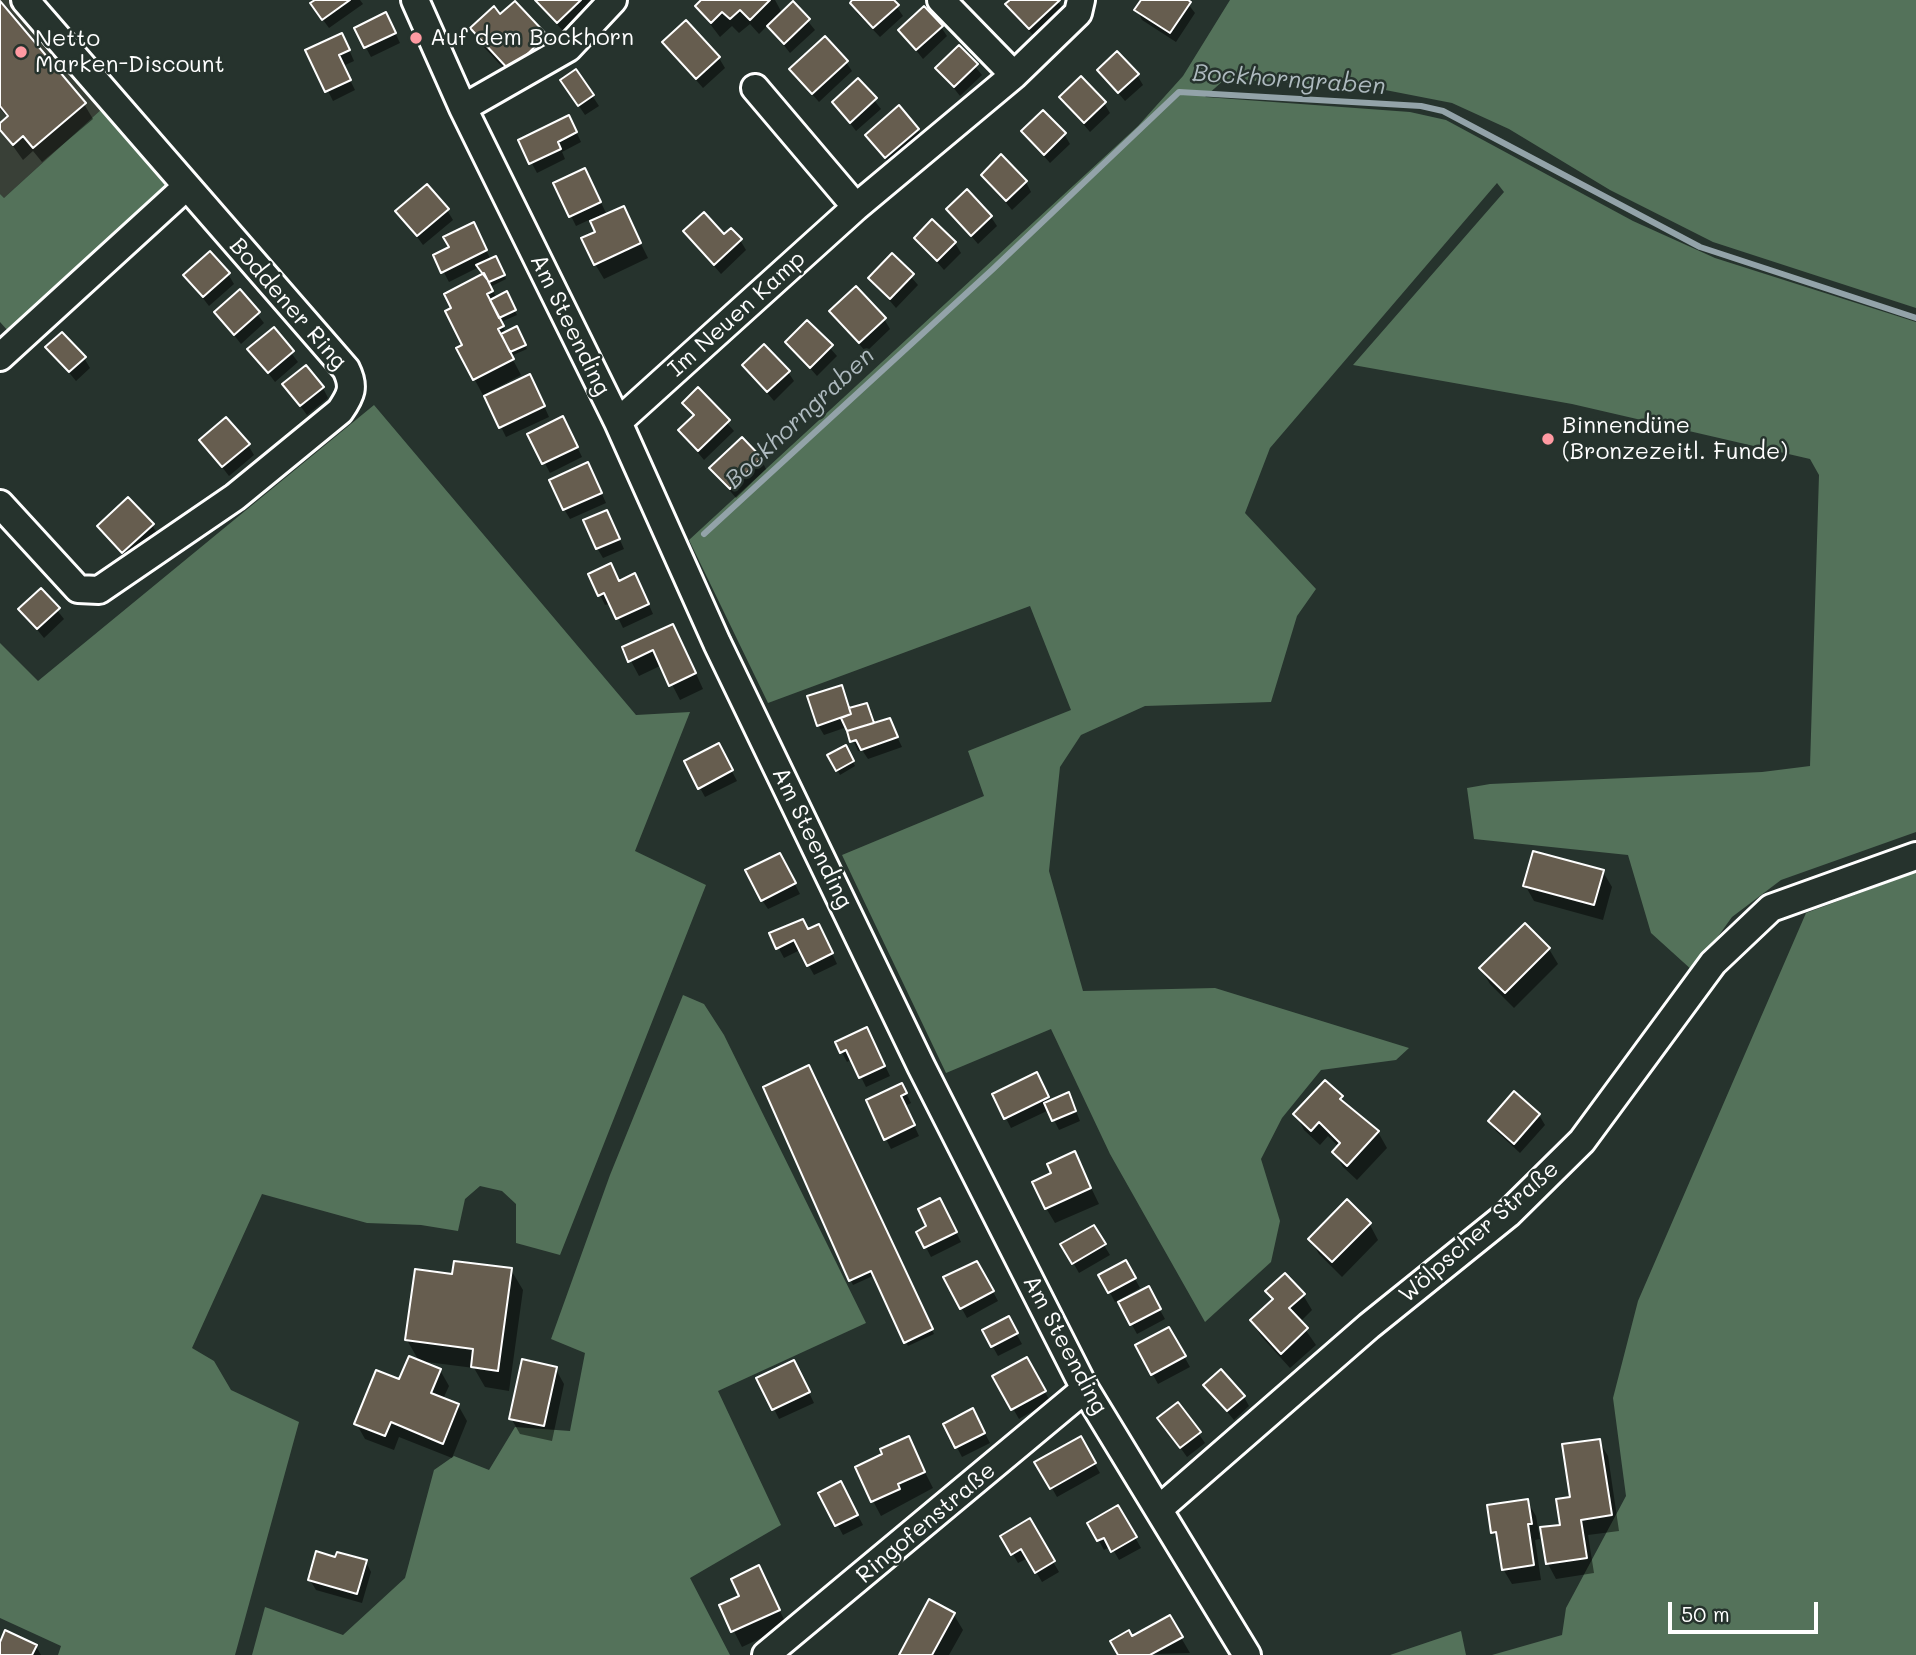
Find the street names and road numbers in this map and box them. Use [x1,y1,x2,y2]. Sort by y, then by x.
street label: Boddener Ring [223,233,353,375]
street label: Im Neuen Kamp [663,245,811,383]
street label: Am Steending [524,250,616,400]
street label: Am Steending [766,763,858,913]
street label: Wölpscher Straße [1394,1155,1564,1309]
street label: Am Steending [1017,1271,1113,1419]
street label: Ringofenstraße [851,1457,1001,1589]

